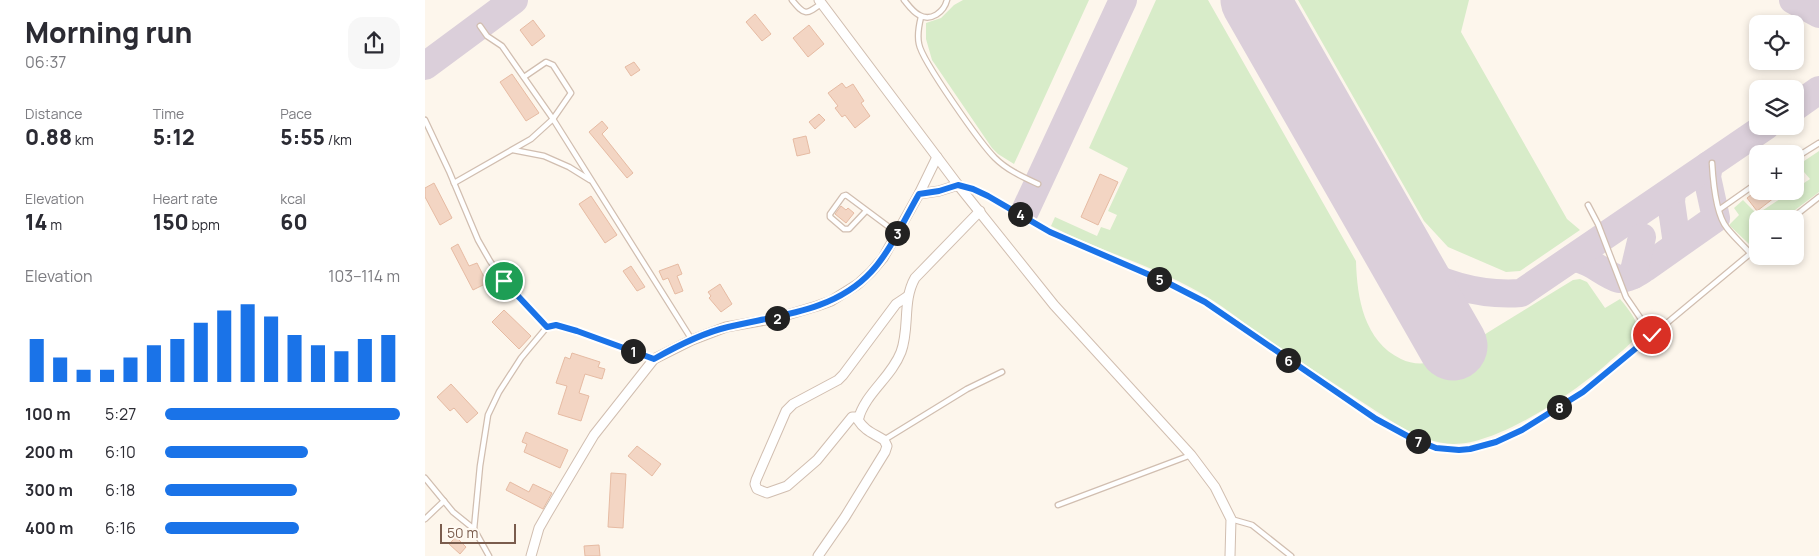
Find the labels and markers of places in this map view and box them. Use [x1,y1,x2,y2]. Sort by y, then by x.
pin: 4 [1007,202,1033,226]
pin: 3 [885,220,909,246]
pin [483,260,525,302]
pin: 5 [1147,266,1171,292]
pin: 2 [765,306,789,330]
pin [1631,314,1673,356]
pin: 1 [621,338,645,364]
pin: 6 [1275,348,1301,372]
pin: 8 [1547,394,1571,420]
pin: 7 [1405,428,1431,454]

